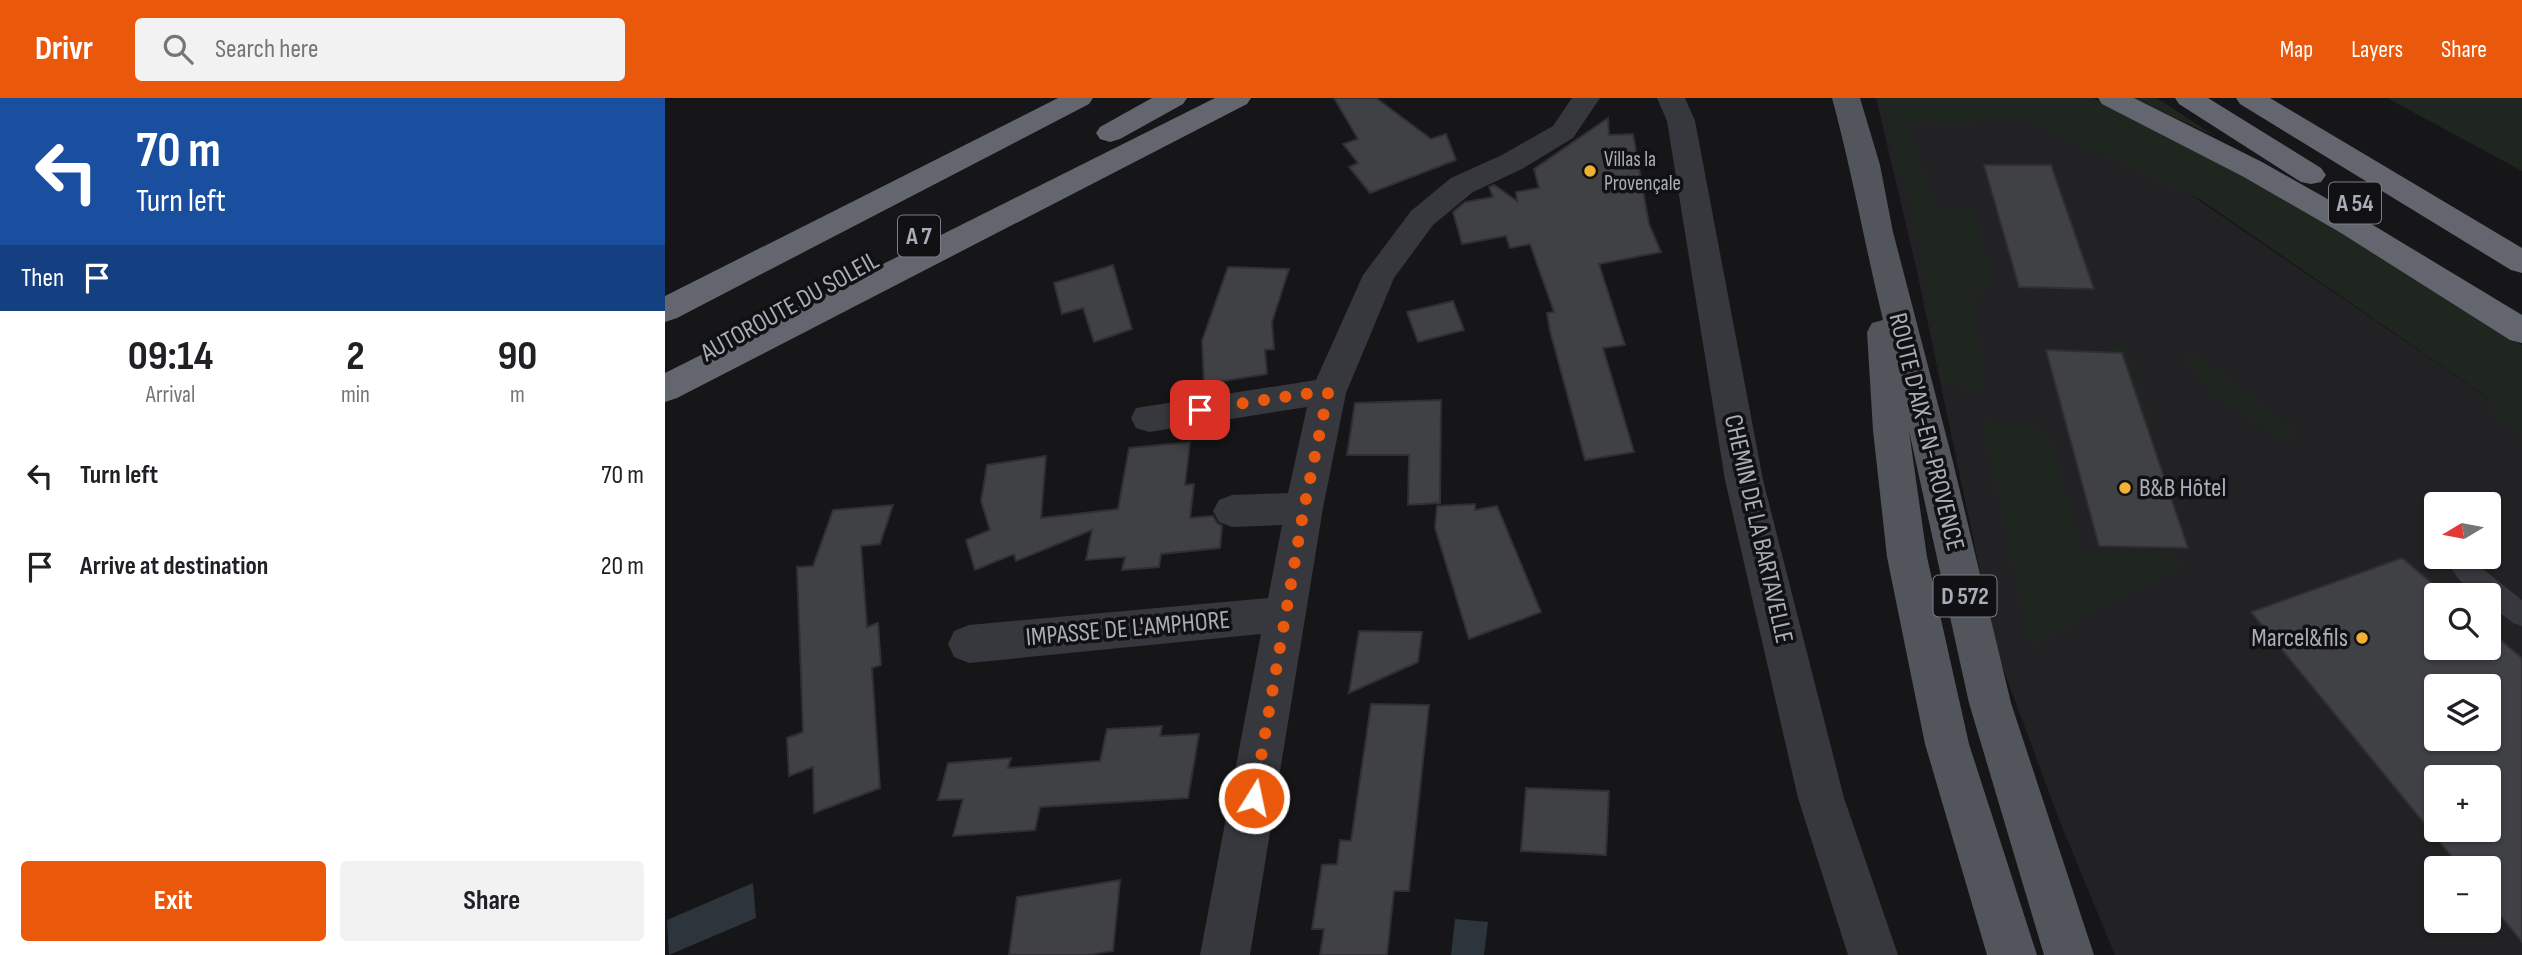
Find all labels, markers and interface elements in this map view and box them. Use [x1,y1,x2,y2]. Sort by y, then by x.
search box [135,18,625,81]
text: Drivr [35,29,93,69]
icon: search [159,30,197,68]
text: Search here [215,34,318,65]
text: Map [2280,35,2313,64]
text: Layers [2351,35,2403,64]
text: Share [2441,35,2487,64]
text: 70 m [136,122,221,181]
icon: left [21,126,112,217]
place label: Villas la Provençale [1604,147,1681,196]
marker: Villas la Provençale [1582,163,1598,179]
text: Turn left [136,182,226,221]
road number: A 54 [2329,182,2381,223]
road number: A 7 [898,216,940,256]
street label: AUTOROUTE DU SOLEIL [695,245,885,369]
icon: arrive [78,259,116,297]
text: Then [21,263,64,294]
street label: ROUTE D'AIX-EN-PROVENCE [1881,310,1971,554]
text: 09:14 [128,331,213,382]
text: 2 [346,331,365,382]
text: 90 [497,331,537,382]
pin [1170,380,1230,440]
text: Arrival [146,381,195,409]
text: min [341,381,370,409]
text: m [510,381,525,409]
icon: arrive [1181,391,1219,429]
street label: CHEMIN DE LA BARTAVELLE [1717,412,1799,646]
icon: left [21,457,59,495]
text: Turn left [80,460,158,491]
text: 70 m [601,460,644,491]
place label: B&B Hôtel [2139,473,2226,504]
marker: B&B Hôtel [2117,480,2133,496]
north arrow [2424,492,2501,569]
map controls [2424,492,2501,933]
icon: arrive [21,548,59,586]
text: Arrive at destination [80,551,268,582]
text: 20 m [601,551,644,582]
road number: D 572 [1933,575,1997,616]
button: search [2424,583,2501,660]
street label: IMPASSE DE L'AMPHORE [1025,605,1231,653]
place label: Marcel&fils [2251,623,2348,654]
marker: Marcel&fils [2354,630,2370,646]
button: layers [2424,674,2501,751]
position arrow [1217,761,1291,835]
button: + [2424,765,2501,842]
button: − [2424,856,2501,933]
button: Exit [21,861,326,941]
button: Share [340,861,644,941]

